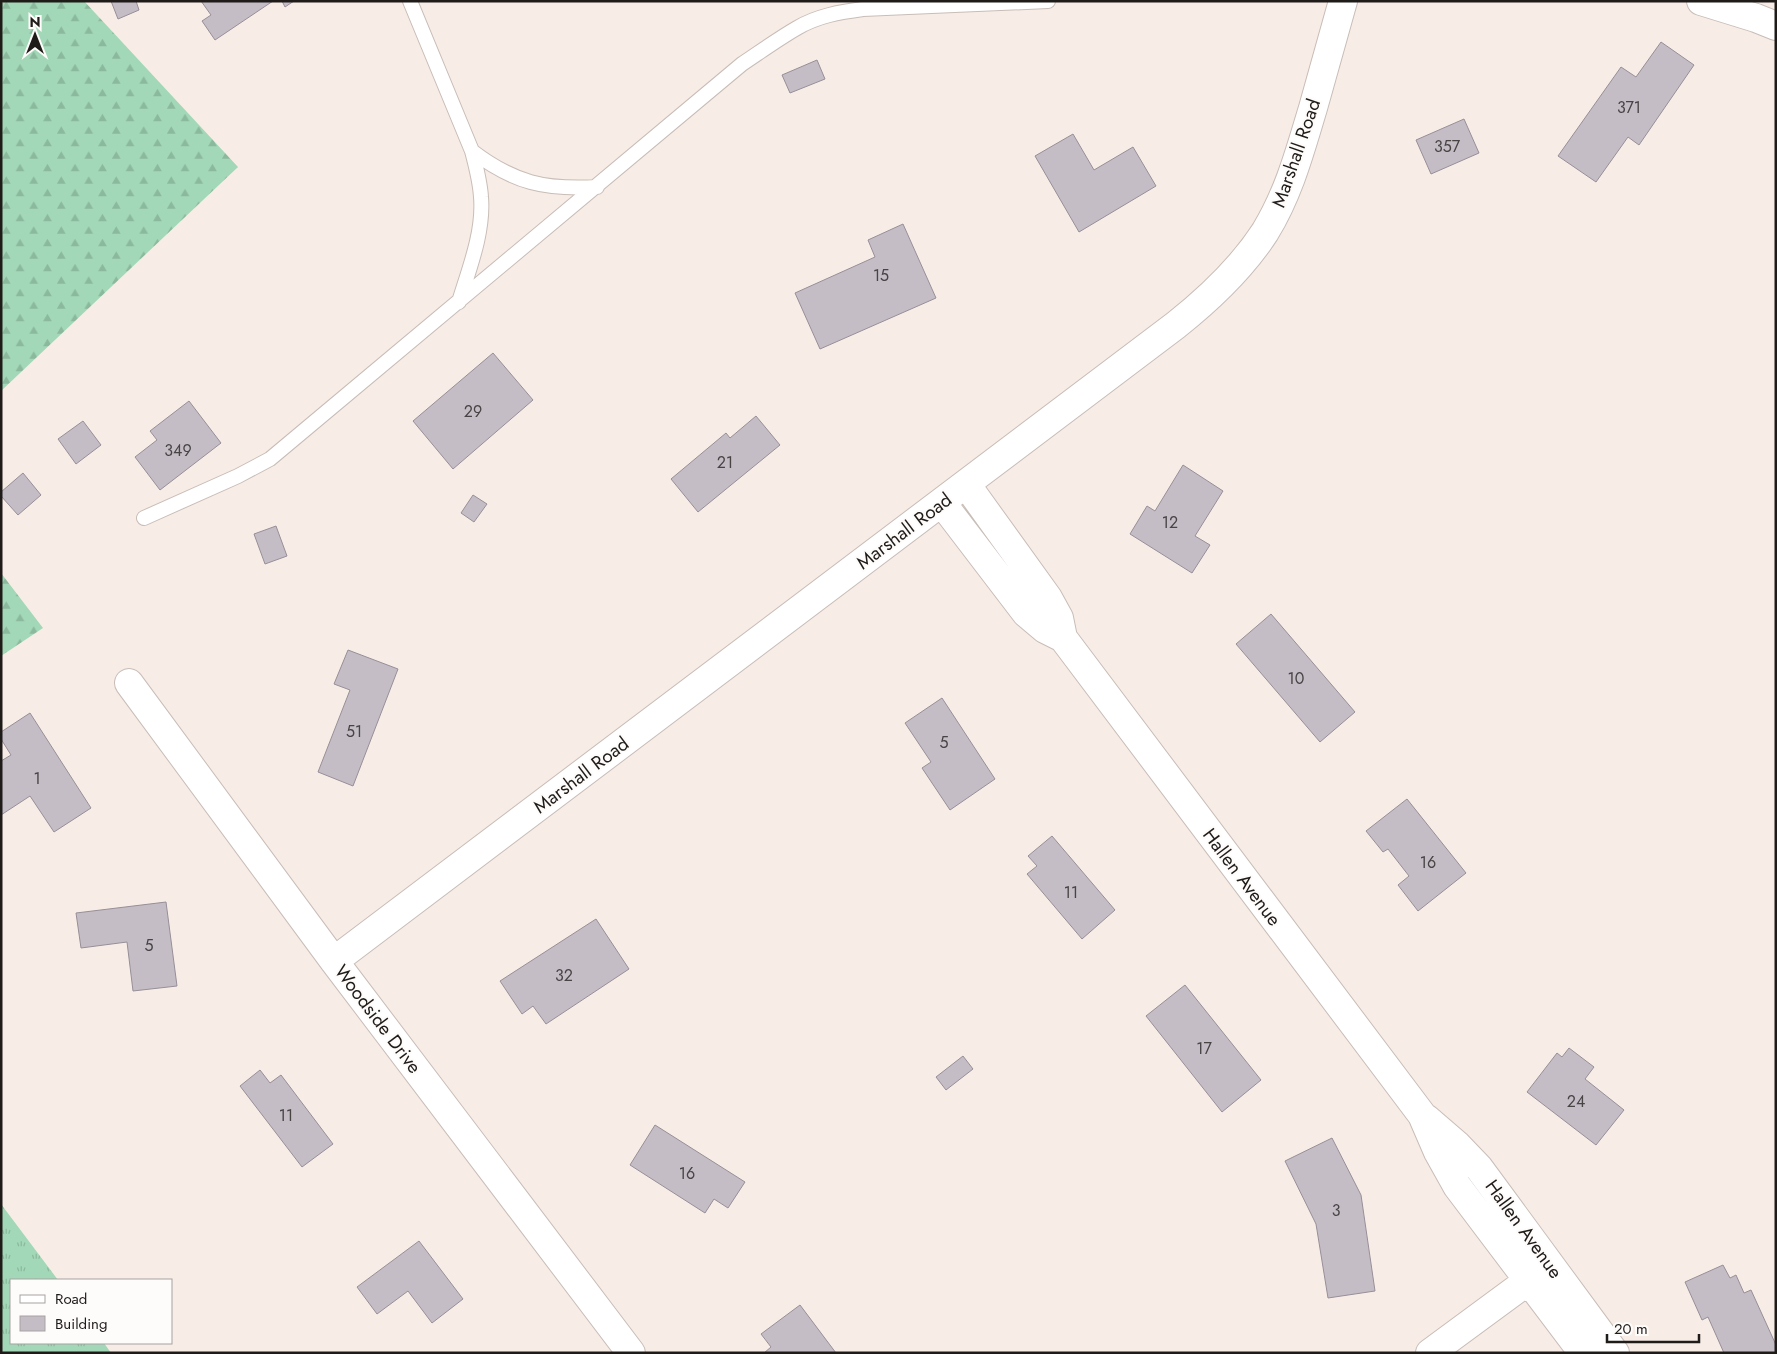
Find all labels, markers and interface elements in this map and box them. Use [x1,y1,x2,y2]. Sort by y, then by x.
north arrow [10,10,60,60]
text: N [29,12,41,32]
street label: Marshall Road [1265,95,1327,211]
house number: 371 [1617,96,1641,119]
house number: 357 [1434,135,1461,158]
house number: 15 [873,264,889,287]
house number: 29 [464,400,482,423]
house number: 349 [164,439,192,462]
house number: 21 [717,451,733,474]
street label: Marshall Road [851,486,957,576]
house number: 12 [1162,511,1178,534]
house number: 10 [1288,667,1304,690]
house number: 51 [346,720,362,743]
street label: Marshall Road [528,730,634,820]
house number: 5 [939,731,949,754]
house number: 1 [33,767,41,790]
street label: Hallen Avenue [1196,823,1288,932]
house number: 16 [1420,851,1436,874]
house number: 11 [1064,881,1078,904]
house number: 5 [144,934,154,957]
street label: Woodside Drive [328,959,428,1079]
house number: 32 [555,964,573,987]
house number: 17 [1196,1037,1212,1060]
house number: 24 [1567,1090,1585,1113]
house number: 11 [279,1104,293,1127]
house number: 16 [679,1162,695,1185]
street label: Hallen Avenue [1479,1174,1569,1284]
house number: 3 [1332,1199,1341,1222]
legend [10,1279,172,1344]
text: Road [55,1288,87,1310]
scale bar [1607,1312,1700,1344]
text: Building [55,1313,107,1335]
text: 20 m [1614,1318,1648,1340]

